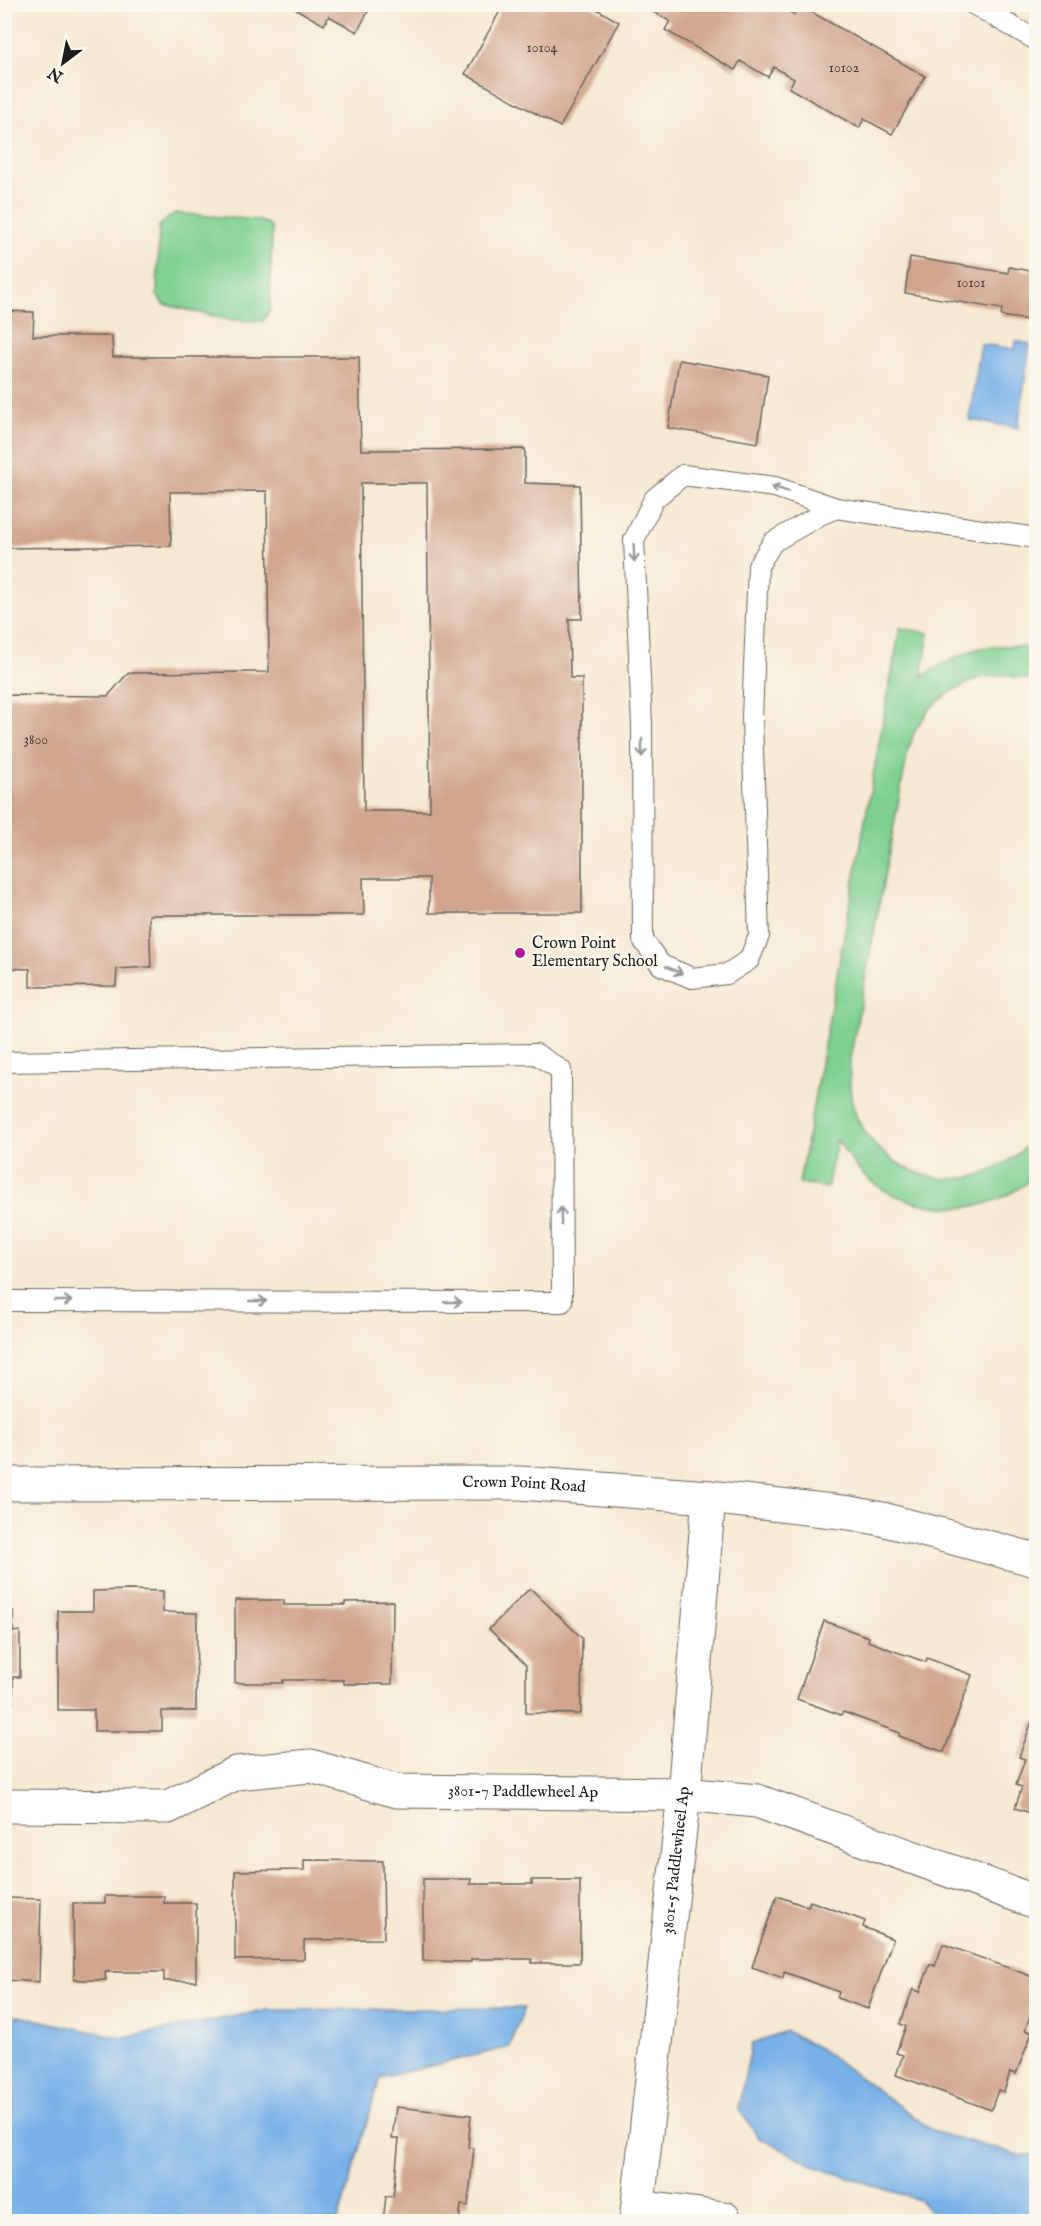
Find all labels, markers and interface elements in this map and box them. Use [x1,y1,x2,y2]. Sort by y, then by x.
north arrow [33,33,93,93]
house number: 10104 [527,39,558,57]
house number: 10102 [829,59,860,77]
text: N [45,62,68,87]
house number: 10101 [956,274,986,292]
one-way arrow [771,483,790,494]
one-way arrow [629,543,640,563]
house number: 3800 [24,731,48,749]
one-way arrow [636,738,648,758]
place label: Crown Point Elementary School [532,934,658,972]
marker: Crown Point Elementary School [513,946,527,960]
one-way arrow [664,965,683,976]
one-way arrow [555,1206,567,1226]
one-way arrow [52,1295,72,1307]
one-way arrow [247,1295,267,1307]
one-way arrow [442,1296,462,1308]
street label: Crown Point Road [462,1473,587,1498]
street label: 3801-7 Paddlewheel Ap [448,1782,599,1803]
street label: 3801-5 Paddlewheel Ap [658,1785,695,1935]

